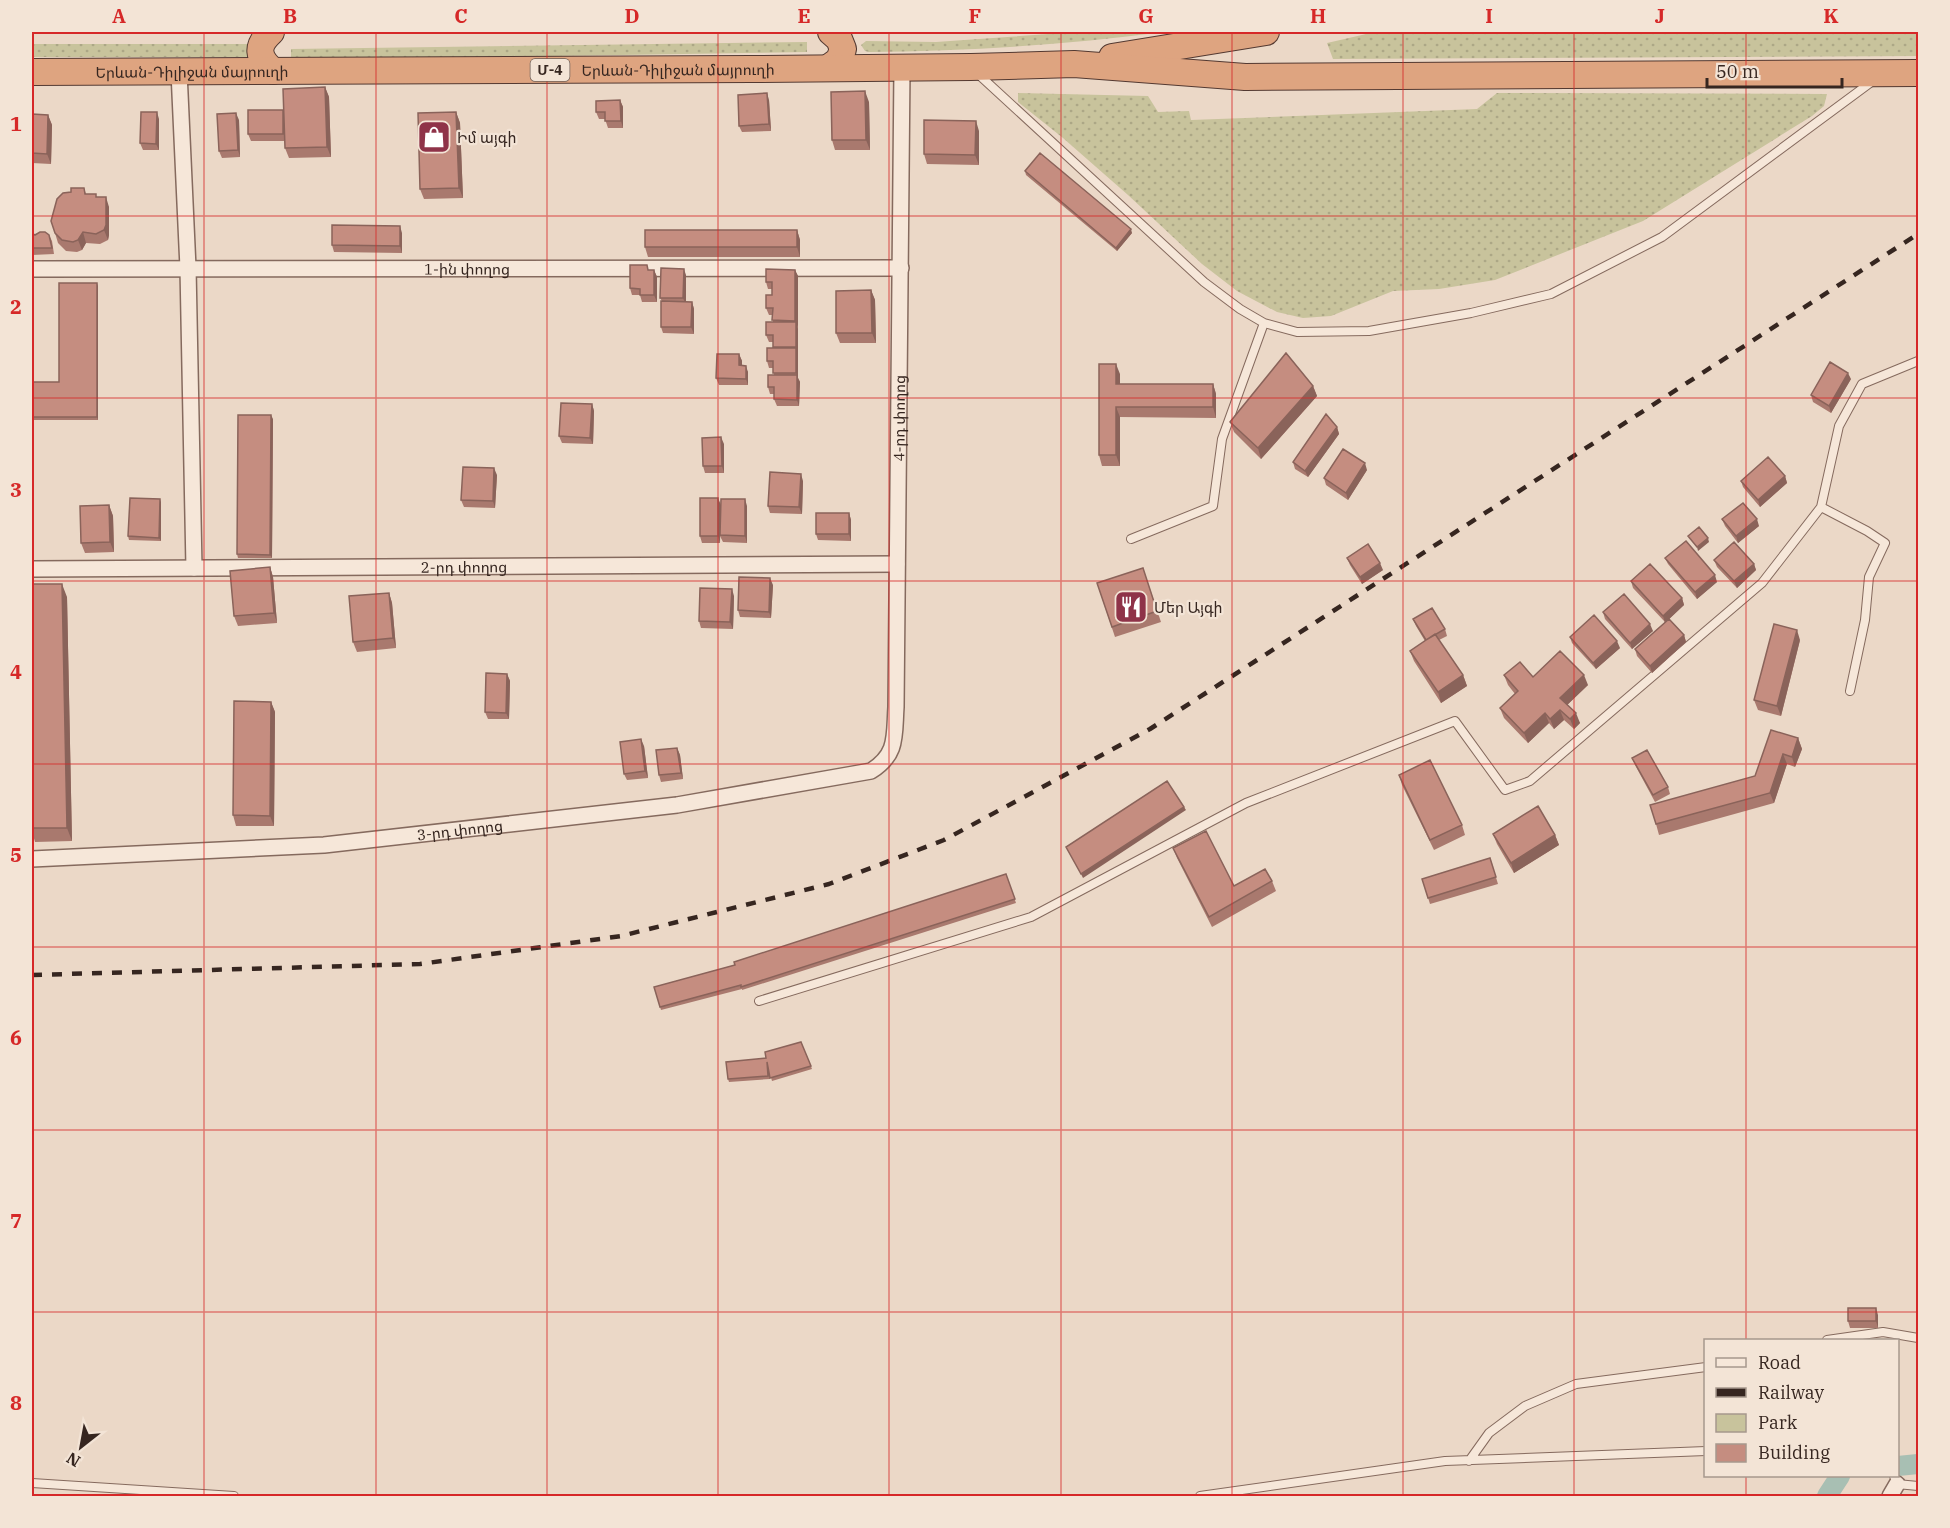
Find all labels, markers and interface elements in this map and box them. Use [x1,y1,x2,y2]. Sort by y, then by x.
text: A [112,2,126,29]
text: B [283,2,297,29]
text: C [454,2,468,29]
text: D [624,2,640,29]
text: E [797,2,811,29]
text: F [969,2,981,29]
text: G [1138,2,1154,29]
text: H [1310,2,1326,29]
text: I [1485,2,1493,29]
text: J [1655,2,1665,29]
text: K [1823,2,1839,29]
scale bar [1707,51,1842,89]
road number: Մ-4 [530,59,570,81]
street label: Երևան-Դիլիջան մայրուղի [581,59,775,79]
text: 50 m [1716,60,1759,83]
street label: Երևան-Դիլիջան մայրուղի [95,61,289,81]
text: 1 [10,110,22,137]
shop icon: Իմ այգի [416,119,452,155]
place label: Իմ այգի [457,128,516,147]
street label: 1-ին փողոց [424,259,510,278]
text: 2 [10,293,22,320]
street label: 4-րդ փողոց [889,375,909,462]
text: 3 [10,476,22,503]
street label: 2-րդ փողոց [421,557,507,576]
restaurant icon: Մեր Այգի [1113,589,1149,625]
place label: Մեր Այգի [1154,598,1222,617]
text: 4 [10,658,22,685]
street label: 3-րդ փողոց [416,815,504,844]
text: 5 [10,841,22,868]
text: 6 [10,1024,22,1051]
text: 7 [10,1207,22,1234]
legend [1704,1339,1899,1477]
text: Road [1758,1351,1801,1374]
text: Railway [1758,1381,1824,1404]
text: 8 [10,1389,22,1416]
text: Park [1758,1411,1798,1434]
north arrow [51,1417,111,1477]
text: Building [1758,1441,1830,1464]
text: N [63,1448,84,1472]

